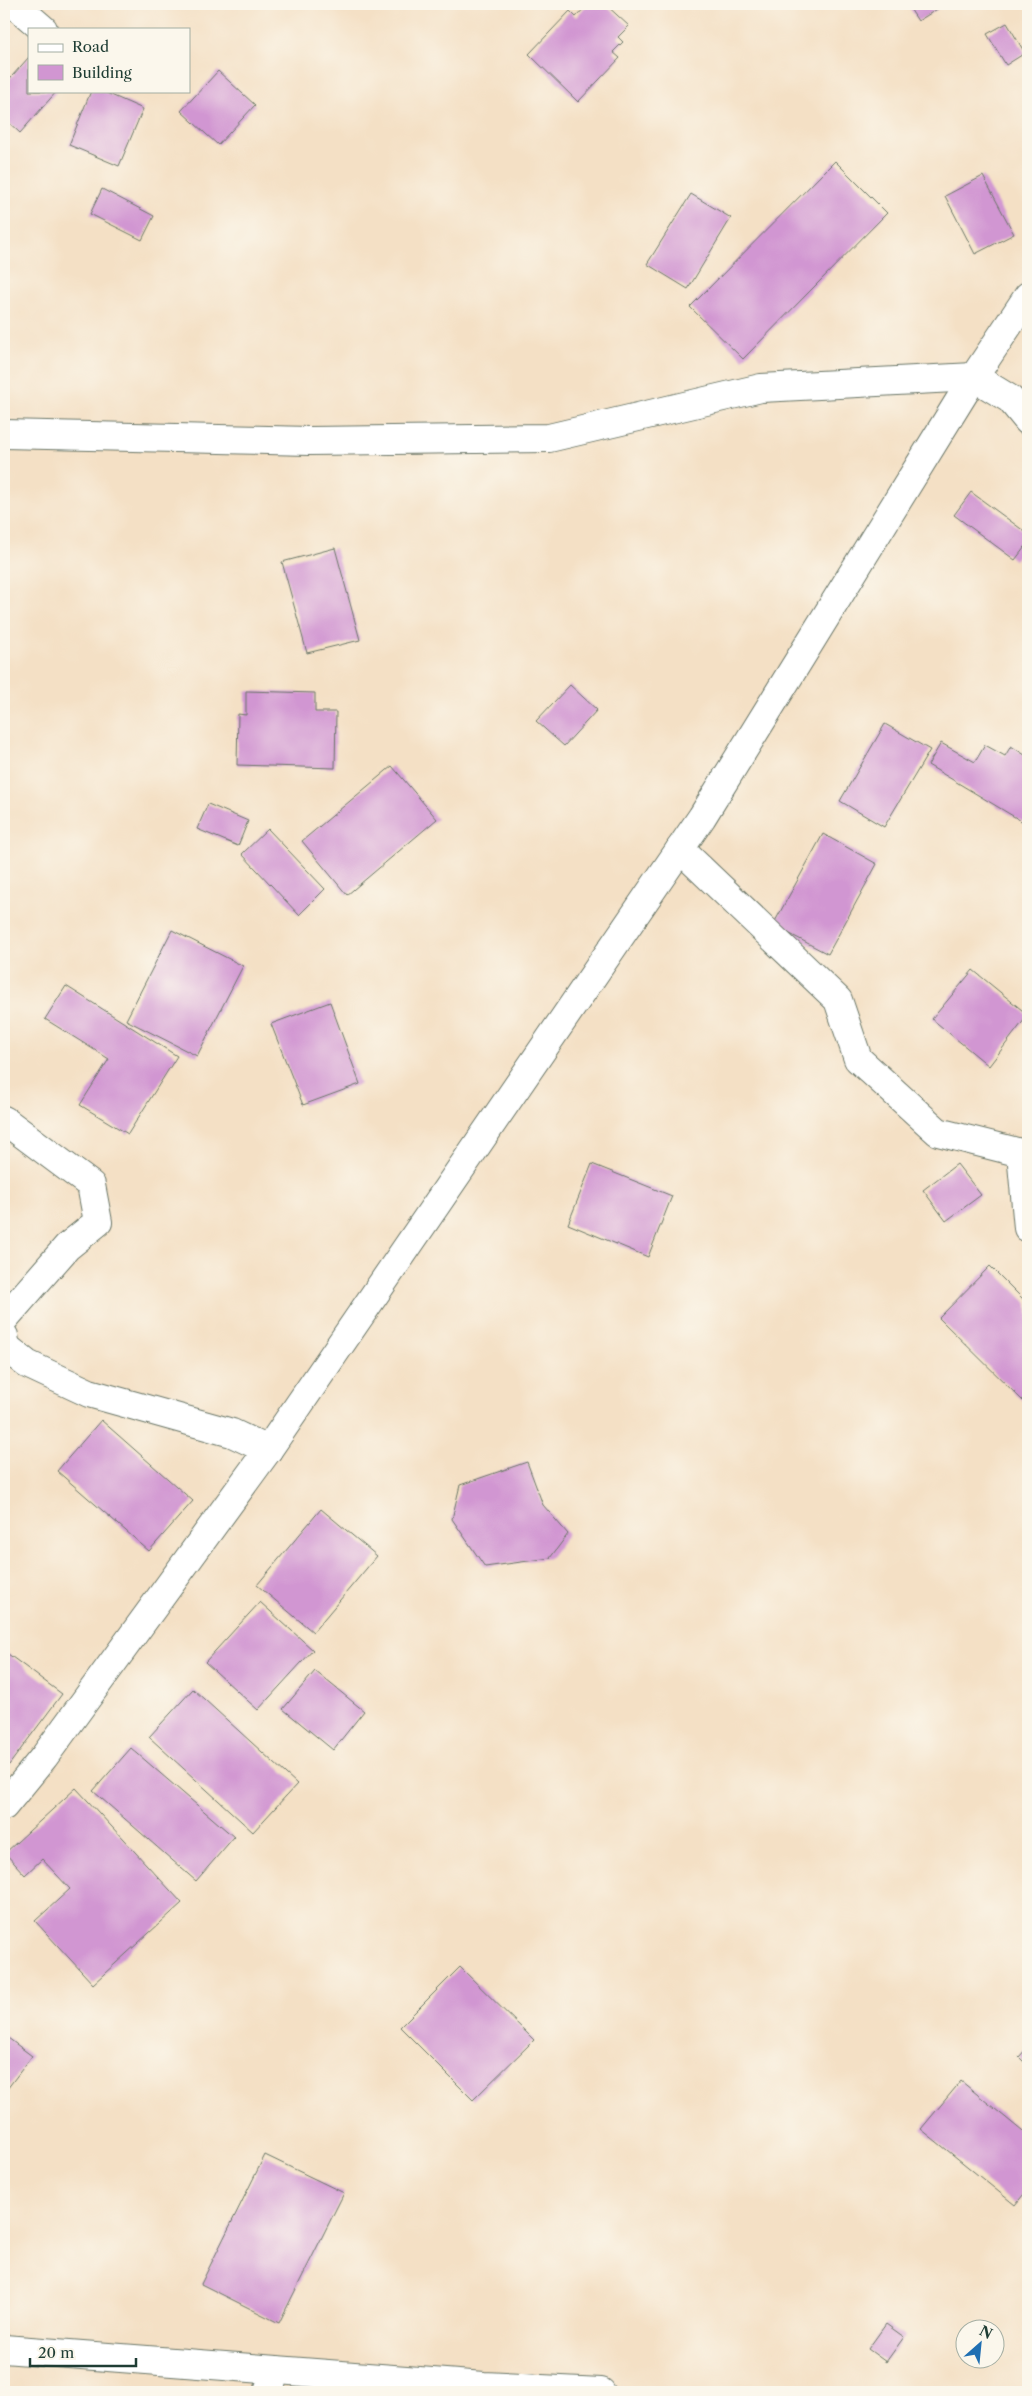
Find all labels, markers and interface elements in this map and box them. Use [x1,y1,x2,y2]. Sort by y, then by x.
legend [28,28,190,92]
text: Road [72,37,109,56]
text: Building [72,63,132,82]
north arrow [954,2318,1004,2368]
text: N [976,2322,995,2343]
scale bar [30,2336,136,2368]
text: 20 m [38,2343,74,2362]

